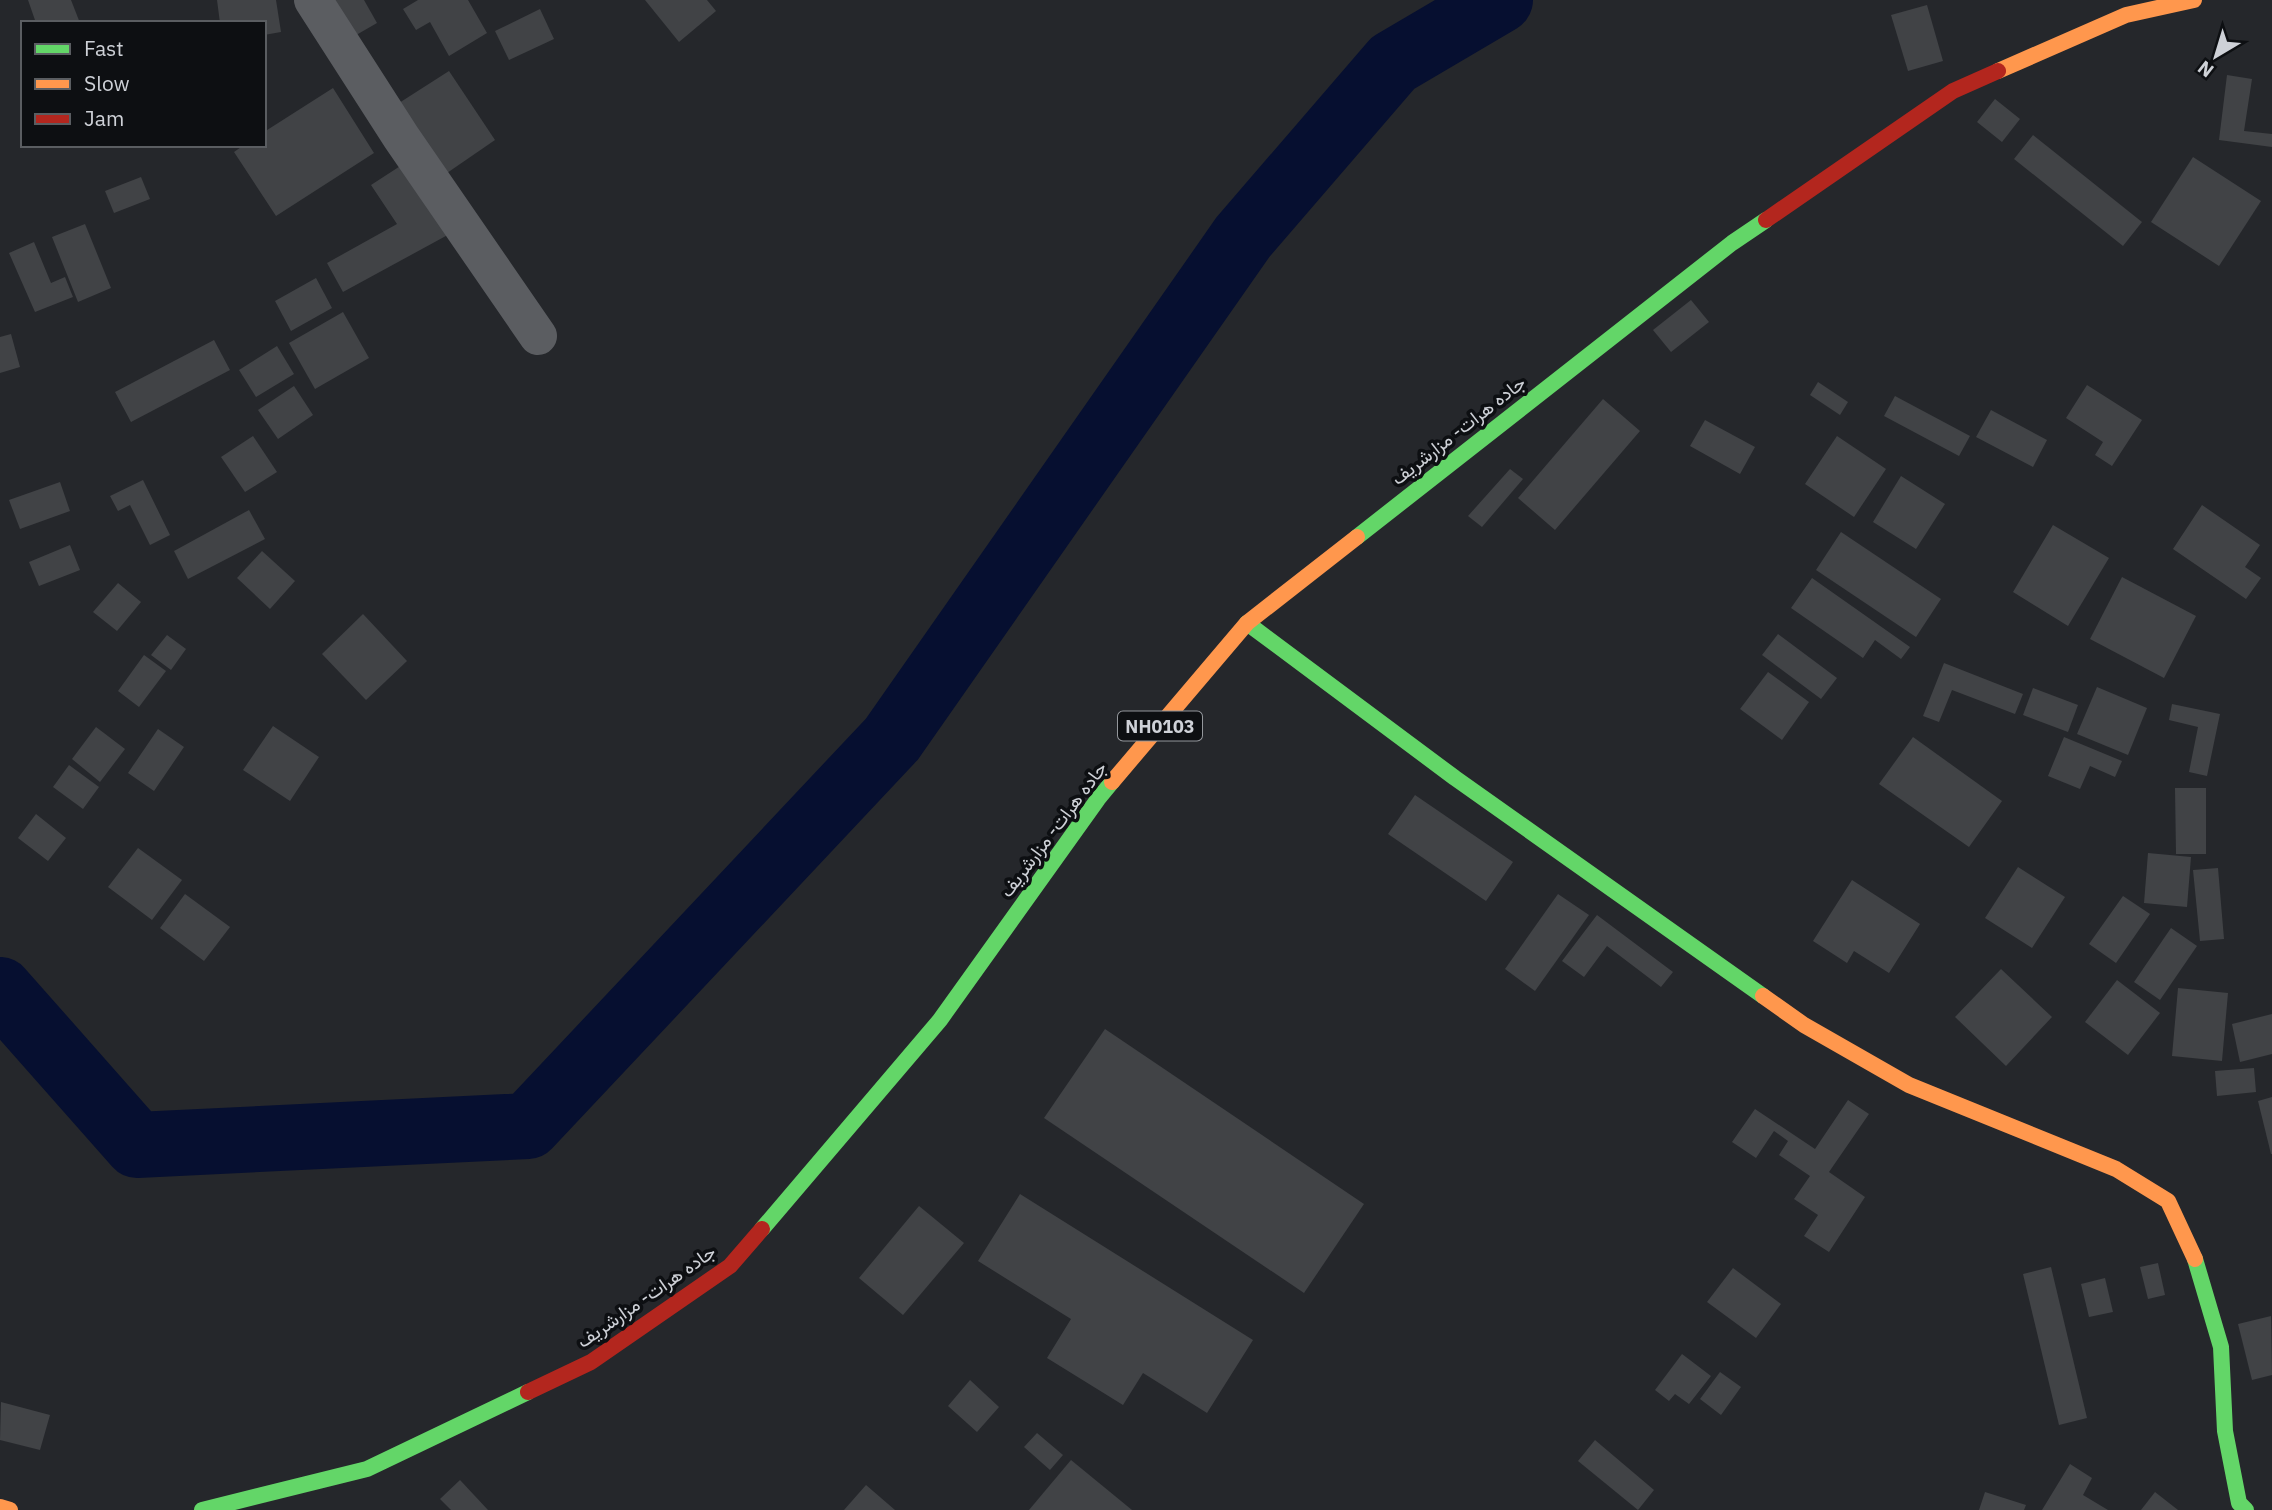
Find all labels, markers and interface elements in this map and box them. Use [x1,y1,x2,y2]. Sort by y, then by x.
legend [21,21,266,147]
north arrow [2181,21,2251,91]
text: Fast [84,34,124,62]
text: N [2193,56,2218,83]
text: Slow [84,69,130,97]
text: Jam [84,104,124,132]
street label: جاده هرات- مزارشریف [1386,370,1530,490]
road number: NH0103 [1118,712,1202,740]
street label: جاده هرات- مزارشریف [994,756,1112,902]
street label: جاده هرات- مزارشریف [572,1239,720,1353]

